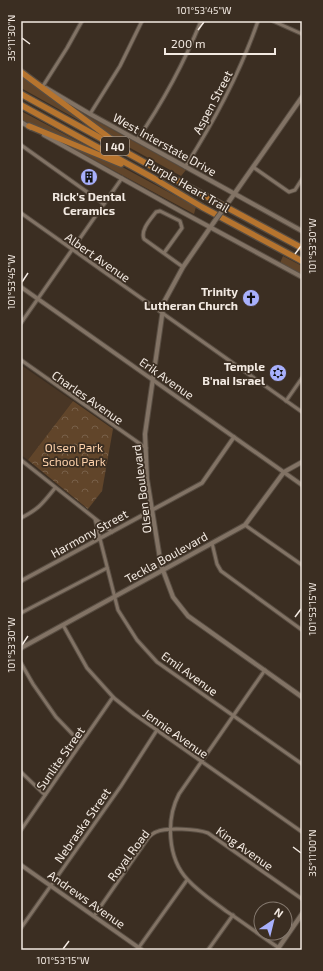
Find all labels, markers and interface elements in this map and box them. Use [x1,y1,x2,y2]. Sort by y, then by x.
text: 101°53'45"W [177,4,232,16]
text: 35°11'30"N [5,15,17,61]
scale bar [165,30,275,56]
text: 200 m [171,36,205,50]
street label: Aspen Street [189,67,235,136]
street label: West Interstate Drive [111,110,219,178]
road number: I 40 [101,137,129,155]
street label: Purple Heart Trail [143,155,233,215]
building icon: Rick's Dental Ceramics [79,167,99,187]
place label: Rick's Dental Ceramics [52,189,126,217]
text: 101°53'30"W [306,218,318,274]
street label: Albert Avenue [63,229,133,285]
text: 101°53'45"W [5,254,17,309]
place label: Trinity Lutheran Church [144,284,238,312]
church icon: Trinity Lutheran Church [241,288,261,308]
street label: Erik Avenue [137,354,197,402]
place label: Temple B'nai Israel [202,359,265,387]
synagogue icon: Temple B'nai Israel [268,363,288,383]
street label: Charles Avenue [50,367,126,427]
park label: Olsen Park School Park [42,440,106,468]
street label: Olsen Boulevard [129,444,153,534]
street label: Harmony Street [48,506,130,560]
street label: Teckla Boulevard [122,528,210,586]
text: 101°53'15"W [306,582,318,635]
text: 101°53'30"W [5,617,17,673]
street label: Emil Avenue [159,648,221,698]
street label: Jennie Avenue [141,705,211,761]
street label: Sunlite Street [33,723,87,792]
street label: Nebraska Street [51,785,113,865]
street label: King Avenue [214,823,276,873]
street label: Royal Road [104,827,152,883]
text: 35°11'00"N [306,829,318,877]
street label: Andrews Avenue [46,867,128,931]
north arrow [253,901,293,941]
text: N [272,905,286,920]
text: 101°53'15"W [37,954,90,966]

